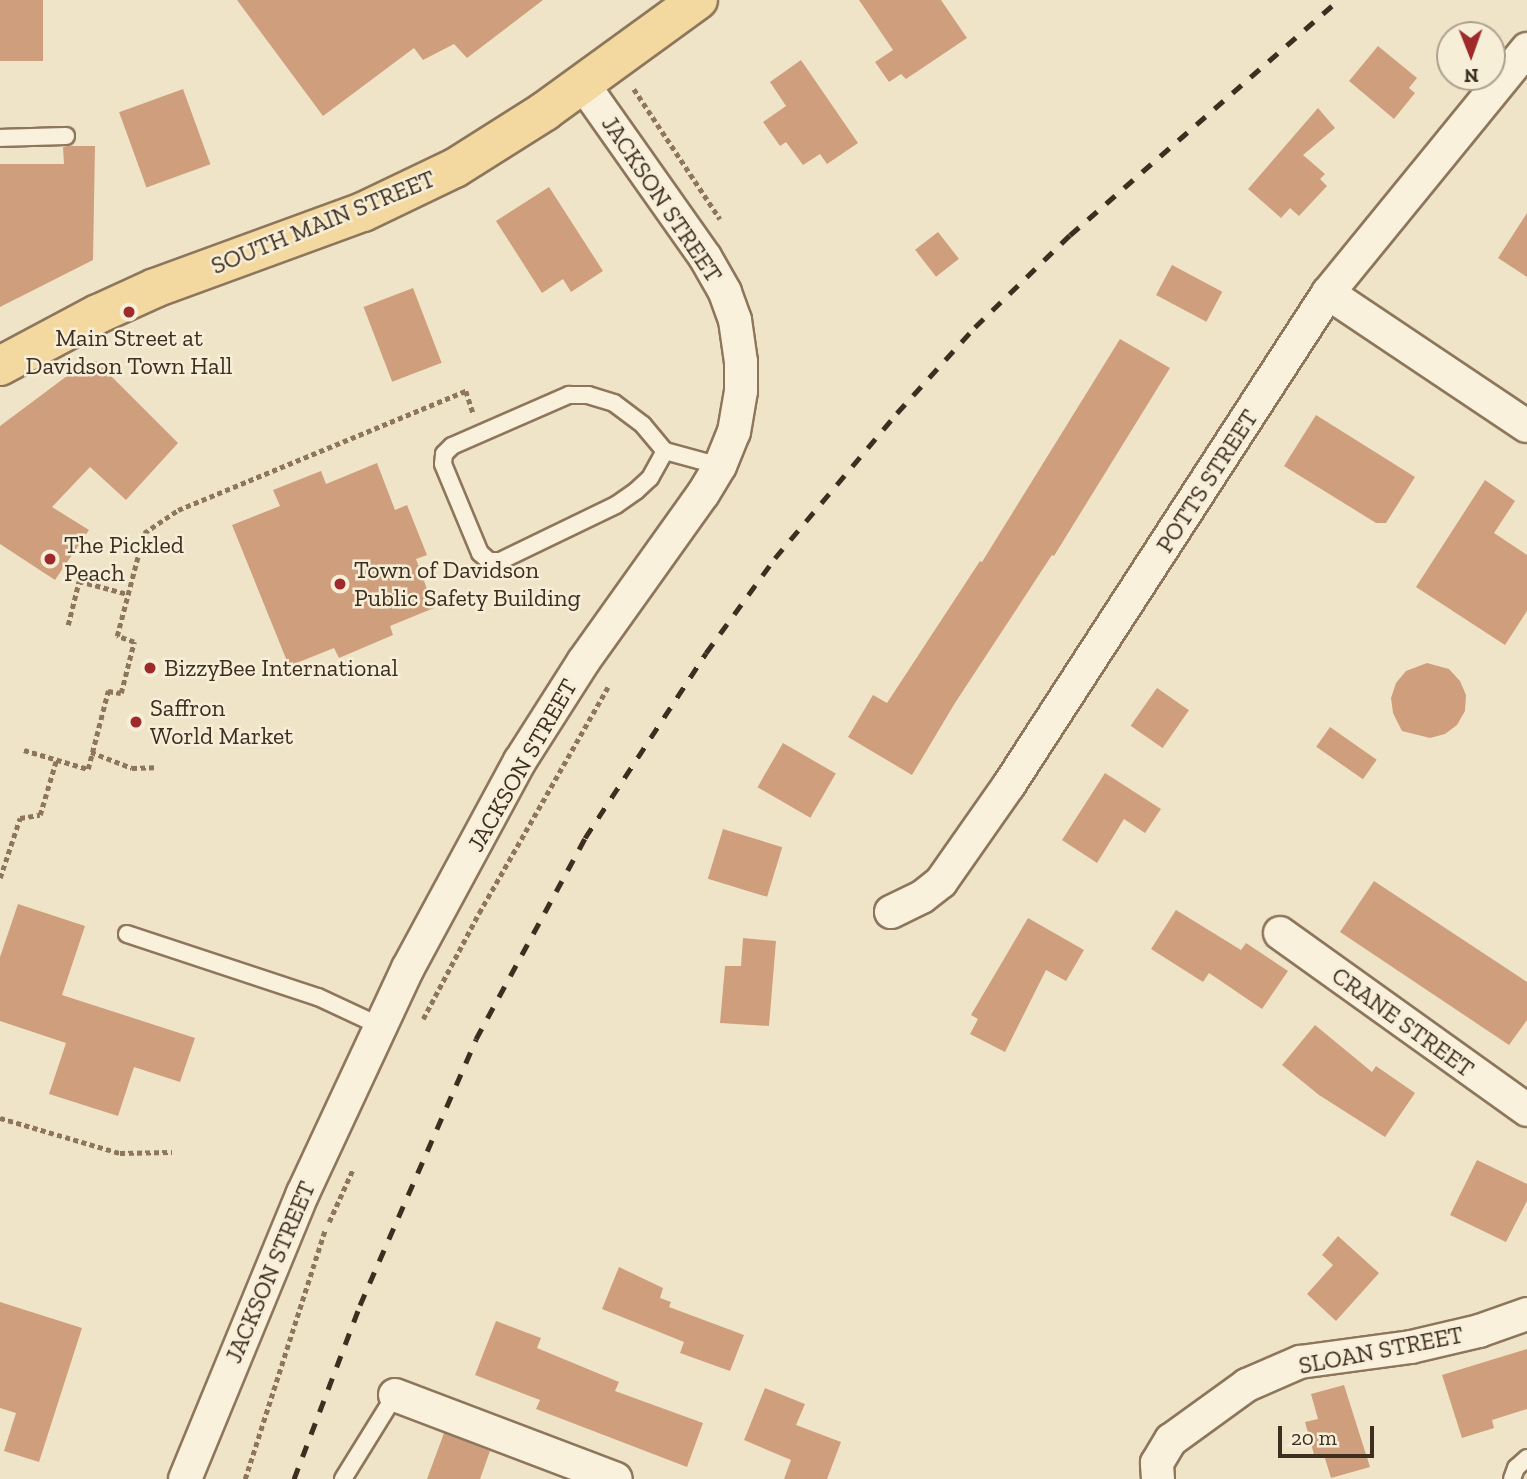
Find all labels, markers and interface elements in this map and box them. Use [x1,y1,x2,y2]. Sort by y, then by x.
north arrow [1436,21,1506,91]
text: N [1464,64,1479,87]
street label: JACKSON STREET [596,110,728,288]
street label: SOUTH MAIN STREET [207,164,439,280]
marker: Main Street at Davidson Town Hall [121,304,137,320]
place label: Main Street at Davidson Town Hall [25,324,233,380]
street label: POTTS STREET [1150,404,1264,558]
place label: The Pickled Peach [64,531,184,587]
marker: The Pickled Peach [42,551,58,567]
place label: Town of Davidson Public Safety Building [354,556,581,612]
marker: Town of Davidson Public Safety Building [332,576,348,592]
place label: BizzyBee International [164,654,398,682]
marker: BizzyBee International [142,660,158,676]
street label: JACKSON STREET [461,673,583,857]
place label: Saffron World Market [150,694,293,750]
marker: Saffron World Market [128,714,144,730]
street label: CRANE STREET [1326,961,1480,1083]
street label: JACKSON STREET [219,1177,321,1367]
street label: SLOAN STREET [1296,1320,1466,1380]
scale bar [1282,1412,1378,1456]
text: 20 m [1291,1425,1337,1450]

